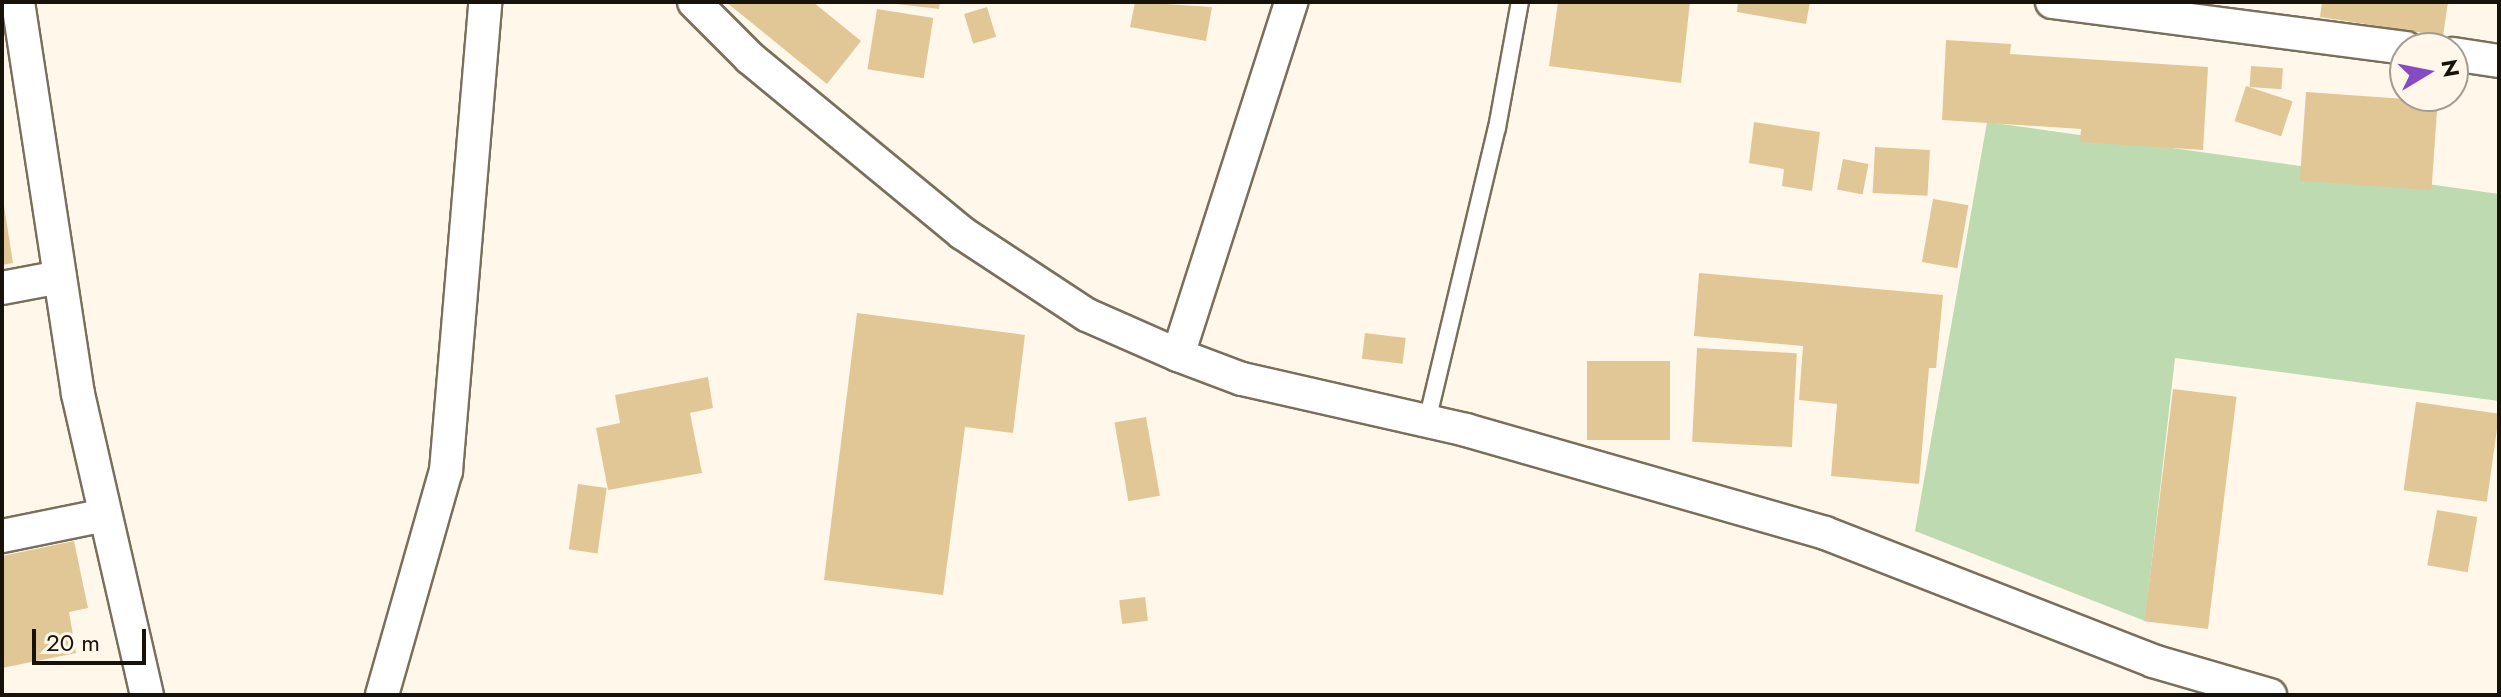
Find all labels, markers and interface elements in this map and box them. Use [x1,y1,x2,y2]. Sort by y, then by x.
north arrow [2389,32,2469,112]
text: N [2433,57,2468,80]
scale bar [36,613,150,663]
text: 20 m [46,625,100,660]

